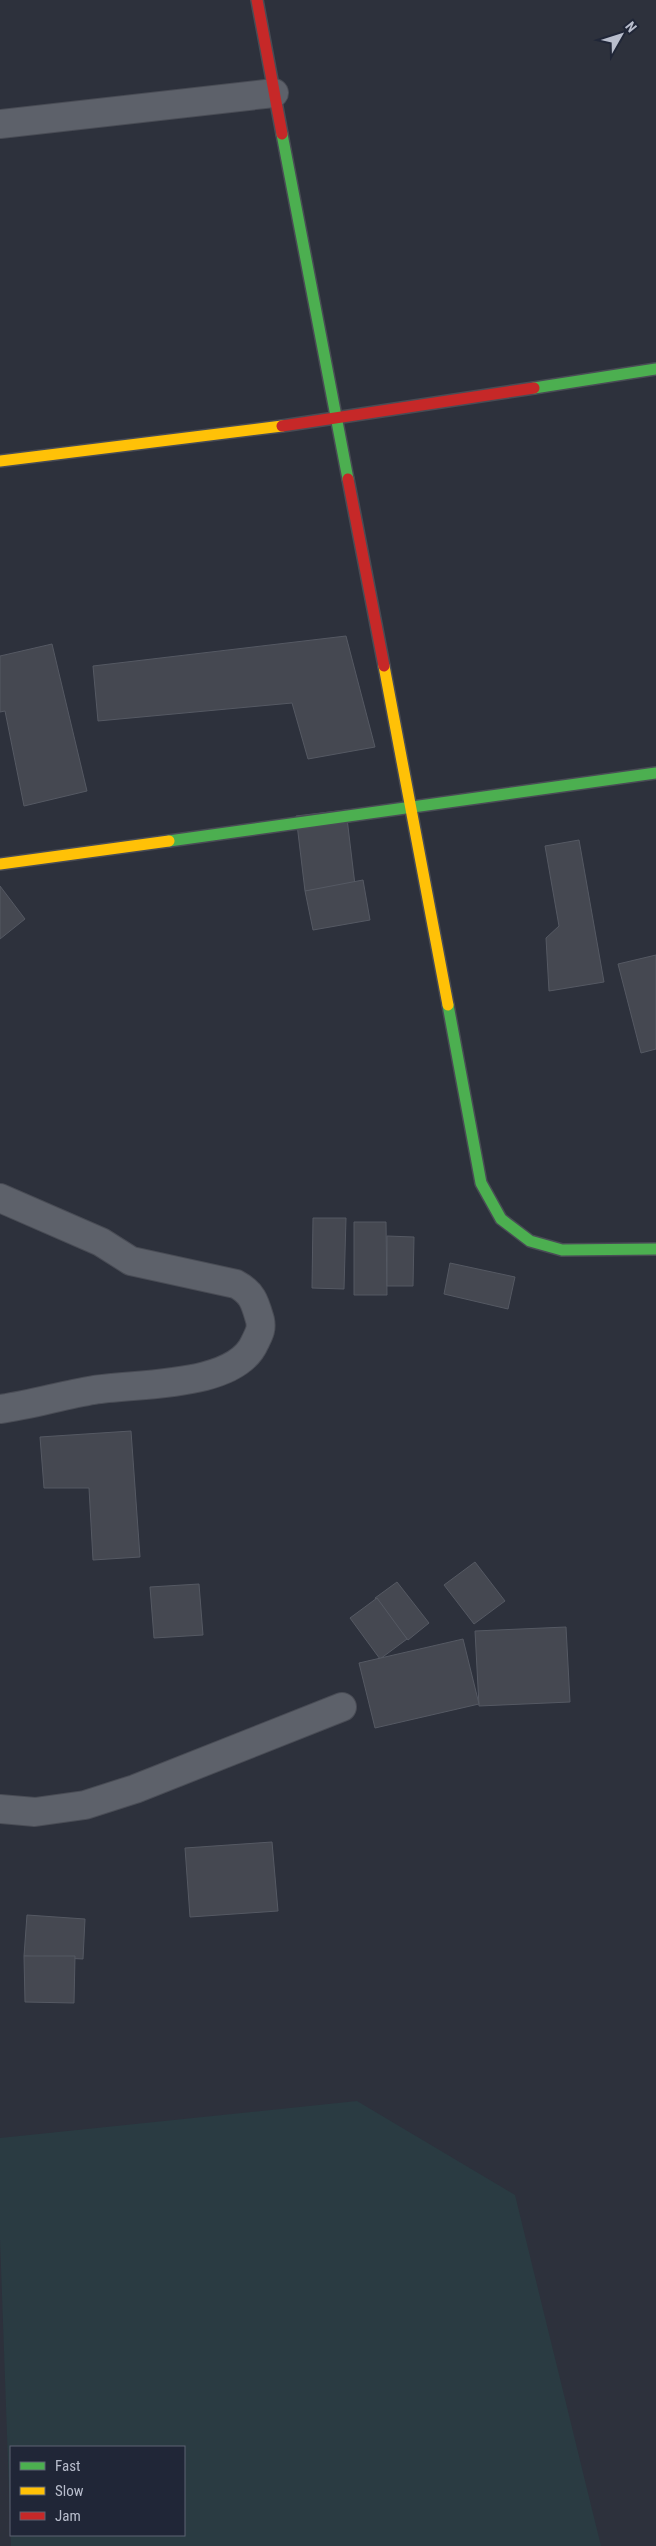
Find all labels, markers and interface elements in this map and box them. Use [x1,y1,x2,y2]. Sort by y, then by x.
north arrow [596,10,646,60]
text: N [622,18,640,35]
legend [10,2446,185,2536]
text: Fast [55,2457,80,2475]
text: Slow [55,2482,84,2500]
text: Jam [55,2507,81,2525]

